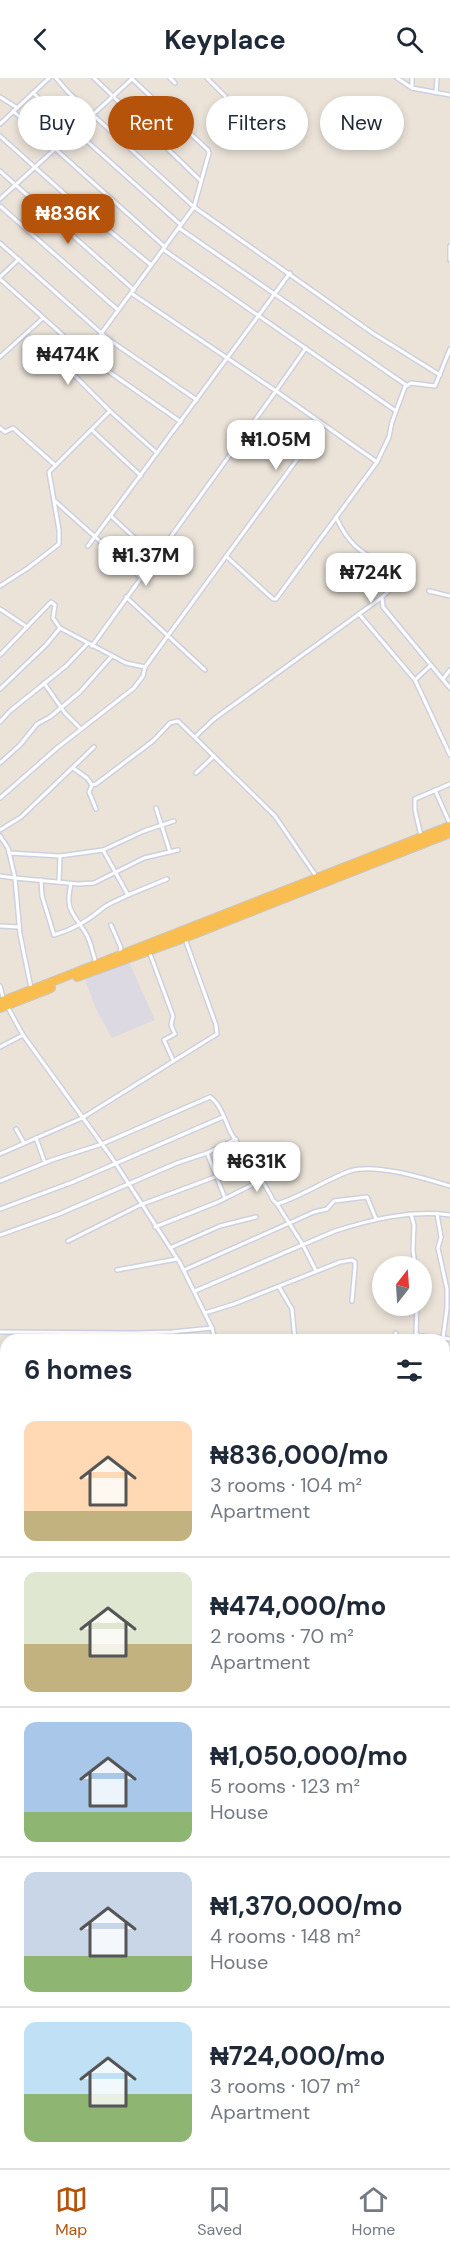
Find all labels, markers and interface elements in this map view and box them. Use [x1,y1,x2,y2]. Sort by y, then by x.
text: Keyplace [164,22,286,57]
icon: back [24,23,57,56]
icon: search [393,23,426,56]
chip: Buy [18,96,96,150]
chip: Rent [108,96,194,150]
chip: Filters [206,96,308,150]
chip: New [320,96,404,150]
pin: ₦836K [26,194,110,245]
text: ₦836K [36,200,100,226]
pin: ₦474K [26,335,110,386]
text: ₦474K [36,341,100,367]
pin: ₦1.05M [227,420,325,471]
text: ₦1.05M [241,426,311,452]
pin: ₦1.37M [97,536,195,587]
text: ₦1.37M [112,542,180,568]
pin: ₦724K [329,553,413,604]
text: ₦724K [340,559,402,585]
pin: ₦631K [215,1142,299,1193]
text: ₦631K [227,1148,287,1174]
north arrow [372,1256,432,1316]
map controls [372,1256,432,1316]
text: 6 homes [24,1353,132,1387]
icon: filters [393,1354,426,1387]
text: ₦836,000/mo [210,1438,389,1472]
icon: home [72,1445,144,1517]
text: 3 rooms · 104 m² [210,1472,362,1498]
text: Apartment [210,1498,310,1524]
text: ₦474,000/mo [210,1589,386,1623]
icon: home [72,1596,144,1668]
text: 2 rooms · 70 m² [210,1623,354,1649]
text: Apartment [210,1649,310,1675]
text: ₦1,050,000/mo [210,1739,408,1773]
icon: home [72,1746,144,1818]
text: 5 rooms · 123 m² [210,1773,360,1799]
text: House [210,1799,268,1825]
text: ₦1,370,000/mo [210,1889,403,1923]
icon: home [72,1896,144,1968]
text: 4 rooms · 148 m² [210,1923,361,1949]
text: House [210,1949,268,1975]
text: ₦724,000/mo [210,2039,385,2073]
icon: home [72,2046,144,2118]
text: 3 rooms · 107 m² [210,2073,360,2099]
text: Apartment [210,2099,310,2125]
tab: Map [55,2183,88,2240]
tab: Saved [197,2183,242,2240]
tab: Home [352,2183,395,2240]

